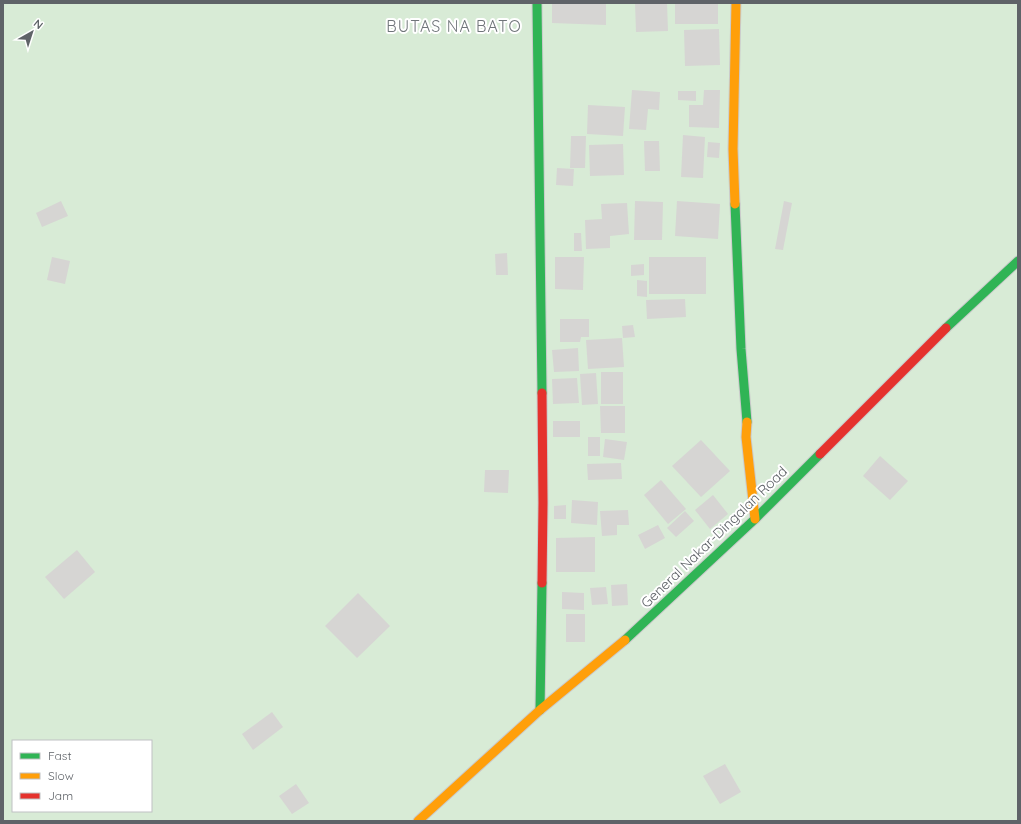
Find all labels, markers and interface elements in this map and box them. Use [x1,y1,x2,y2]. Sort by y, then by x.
north arrow [12,12,52,52]
text: N [31,16,46,32]
district label: BUTAS NA BATO [386,16,522,36]
street label: General Nakar-Dingalan Road [637,462,791,612]
legend [12,740,152,812]
text: Fast [48,748,72,763]
text: Slow [48,768,74,783]
text: Jam [48,788,73,803]

